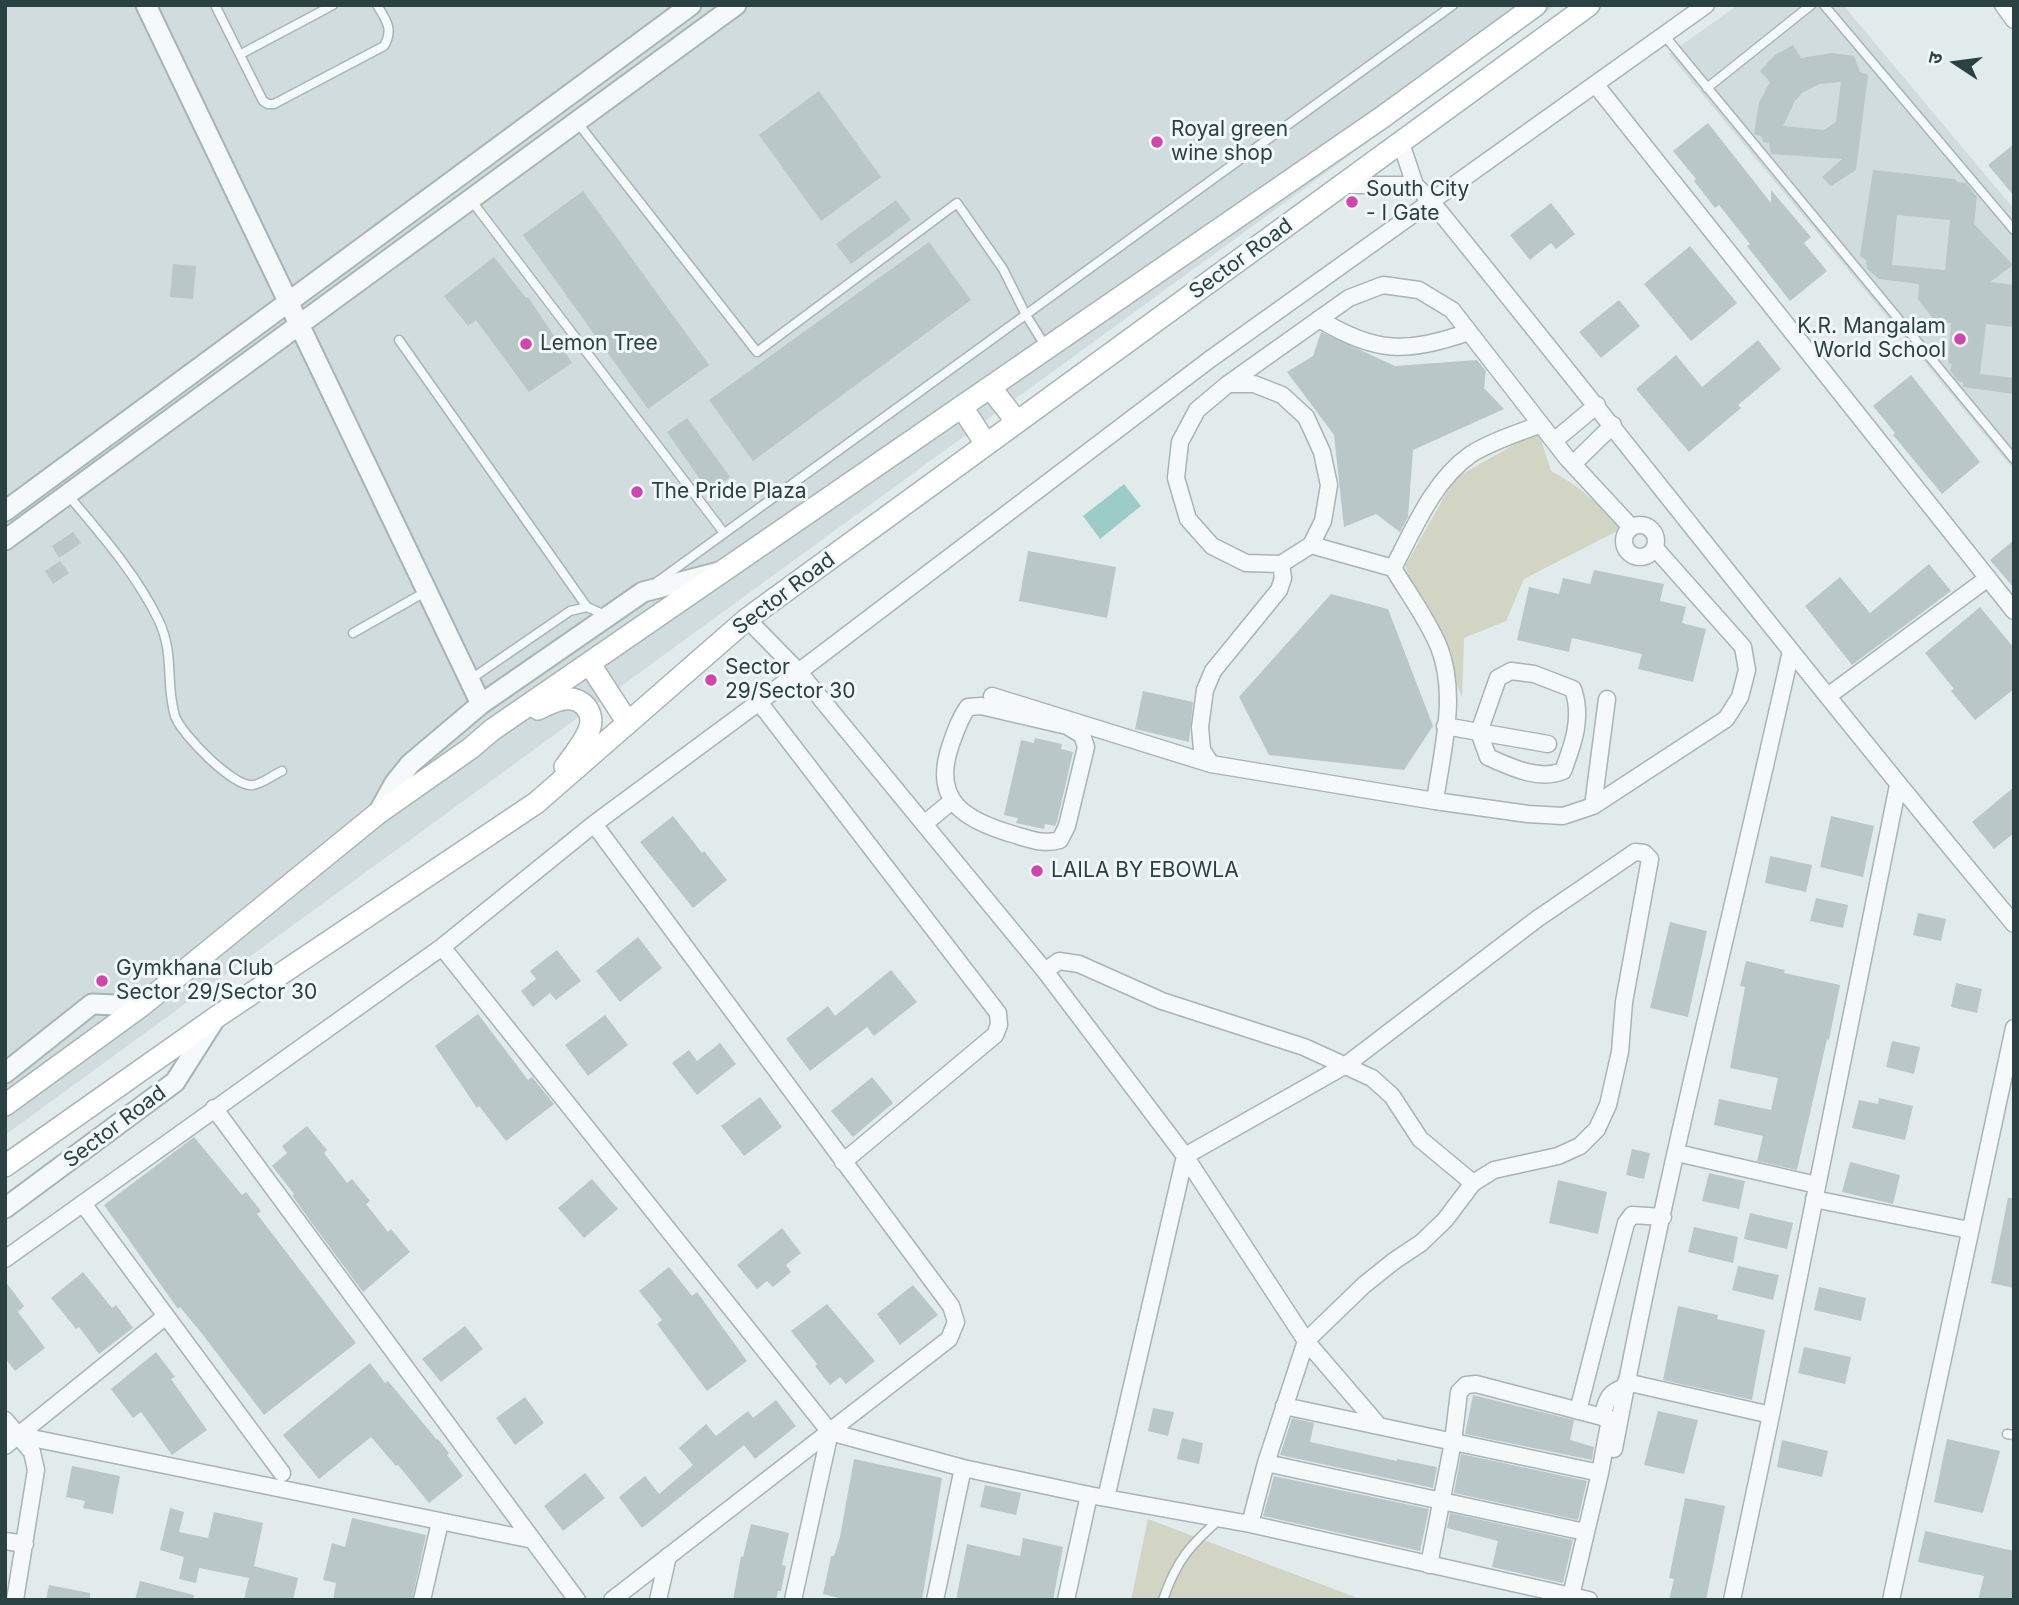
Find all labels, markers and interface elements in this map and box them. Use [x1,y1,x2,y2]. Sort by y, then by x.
north arrow [1921,28,1991,98]
text: उ [1923,50,1948,66]
place label: Royal green wine shop [1171,117,1288,167]
marker: Royal green wine shop [1149,134,1165,150]
place label: South City - I Gate [1366,177,1469,227]
marker: South City - I Gate [1344,194,1360,210]
street label: Sector Road [1184,213,1298,305]
place label: K.R. Mangalam World School [1797,314,1946,364]
place label: Lemon Tree [540,331,658,357]
marker: K.R. Mangalam World School [1952,331,1968,347]
marker: Lemon Tree [518,336,534,352]
place label: The Pride Plaza [651,479,807,505]
marker: The Pride Plaza [629,484,645,500]
street label: Sector Road [728,547,840,641]
place label: Sector 29/Sector 30 [725,655,855,705]
marker: Sector 29/Sector 30 [703,672,719,688]
place label: LAILA BY EBOWLA [1051,858,1239,884]
marker: LAILA BY EBOWLA [1029,863,1045,879]
place label: Gymkhana Club Sector 29/Sector 30 [116,956,317,1006]
marker: Gymkhana Club Sector 29/Sector 30 [94,973,110,989]
street label: Sector Road [59,1080,171,1174]

